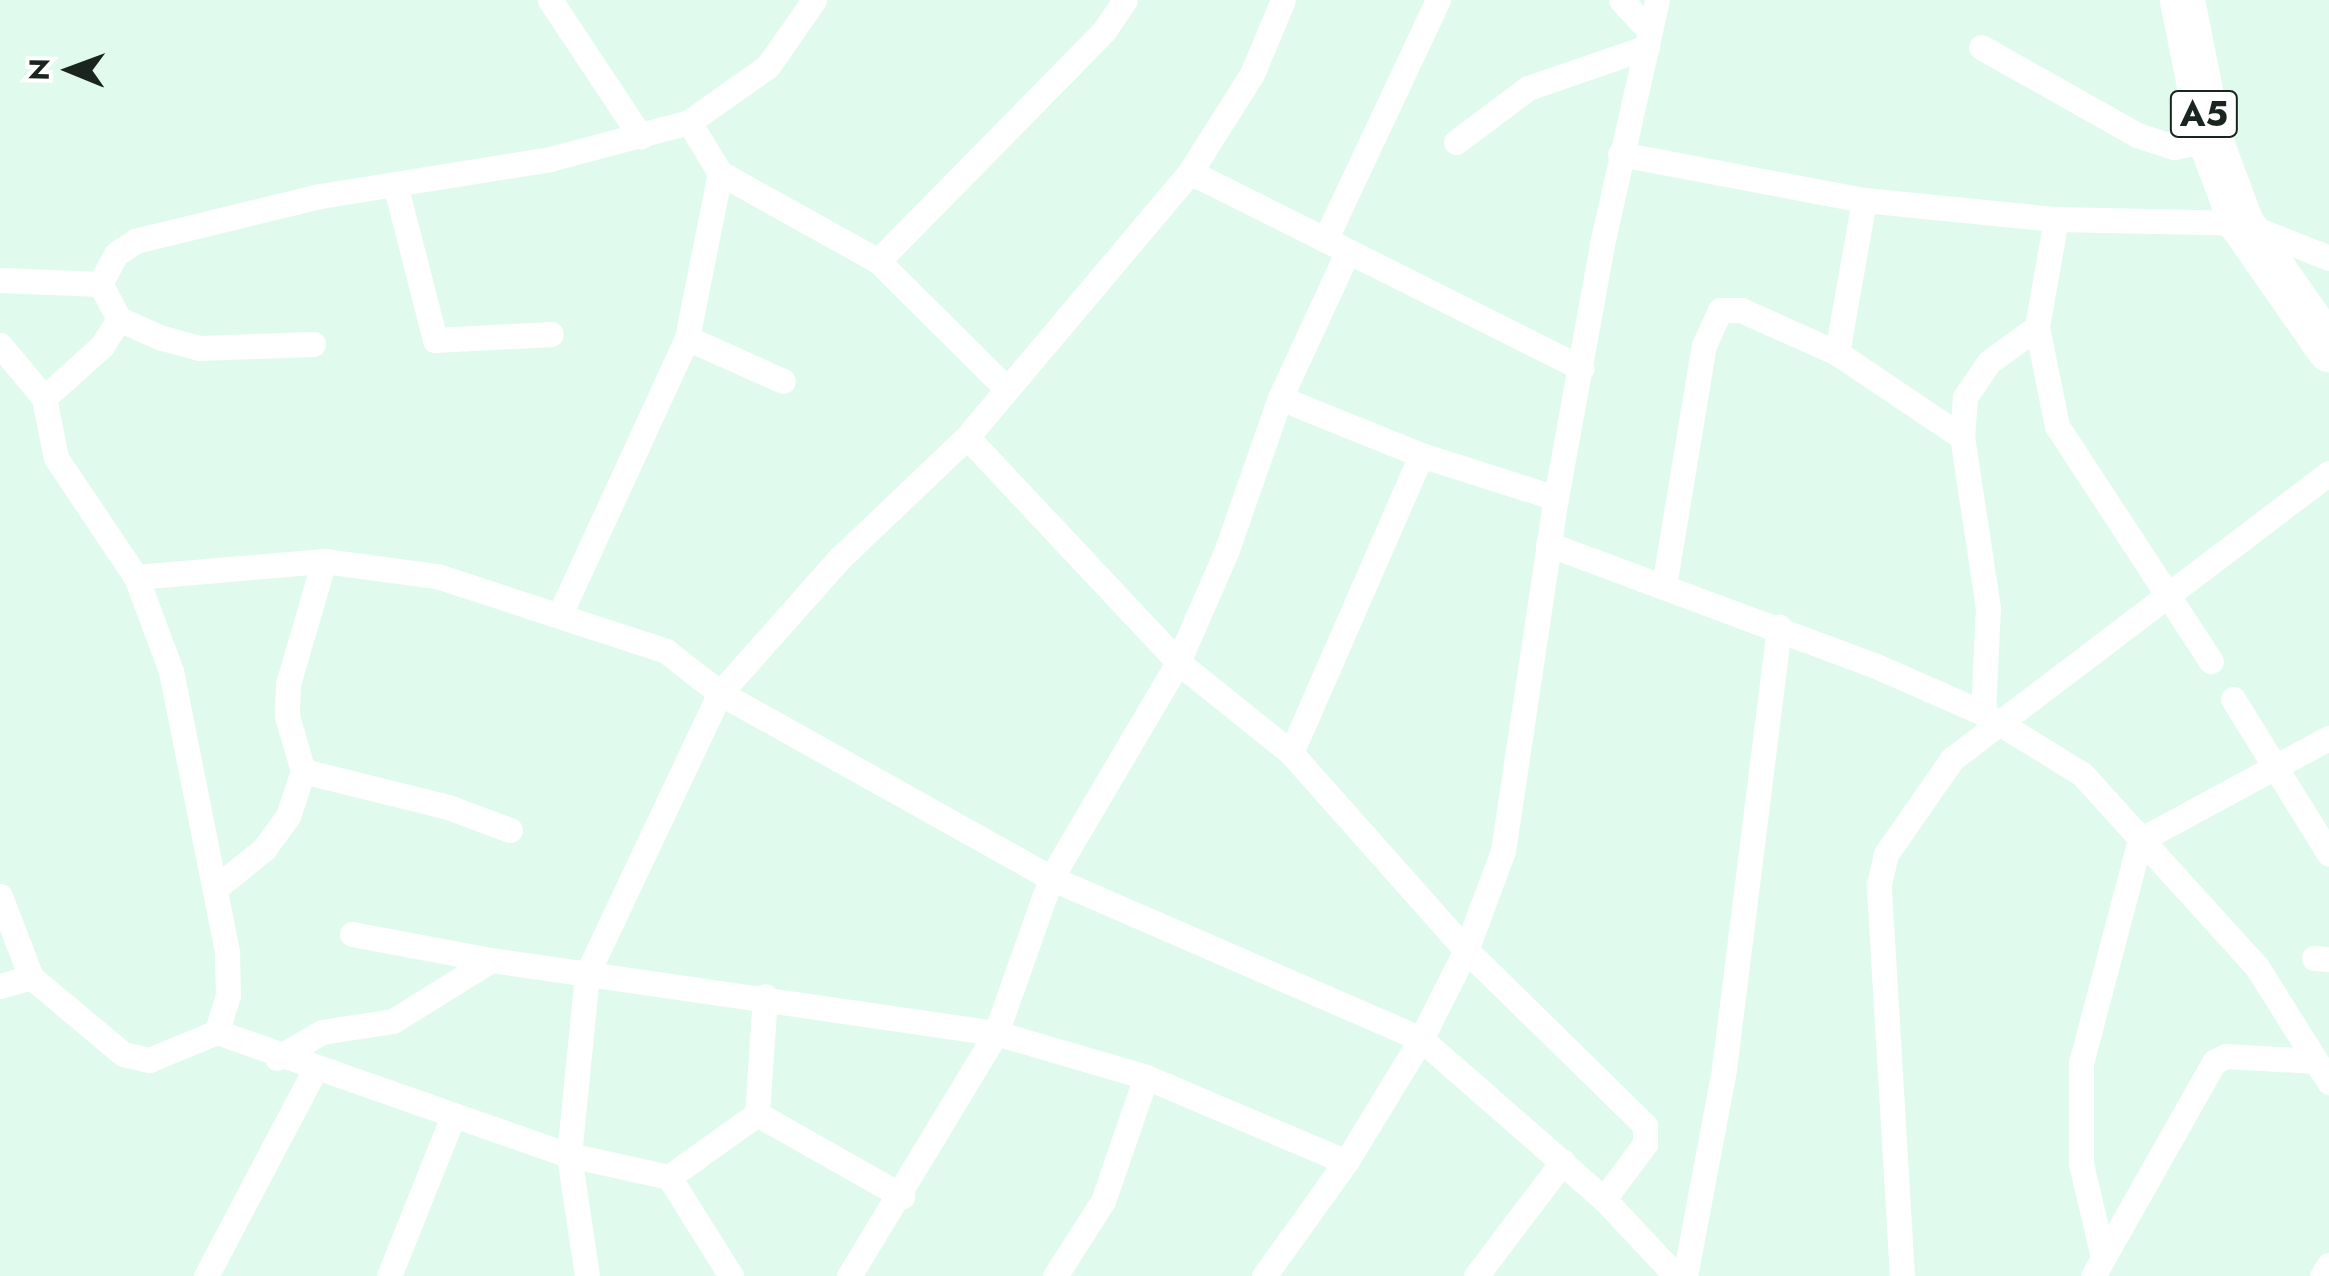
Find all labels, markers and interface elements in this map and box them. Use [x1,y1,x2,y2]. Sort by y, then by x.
north arrow [20,20,120,120]
text: N [19,58,60,81]
road number: A5 [2169,84,2239,144]

